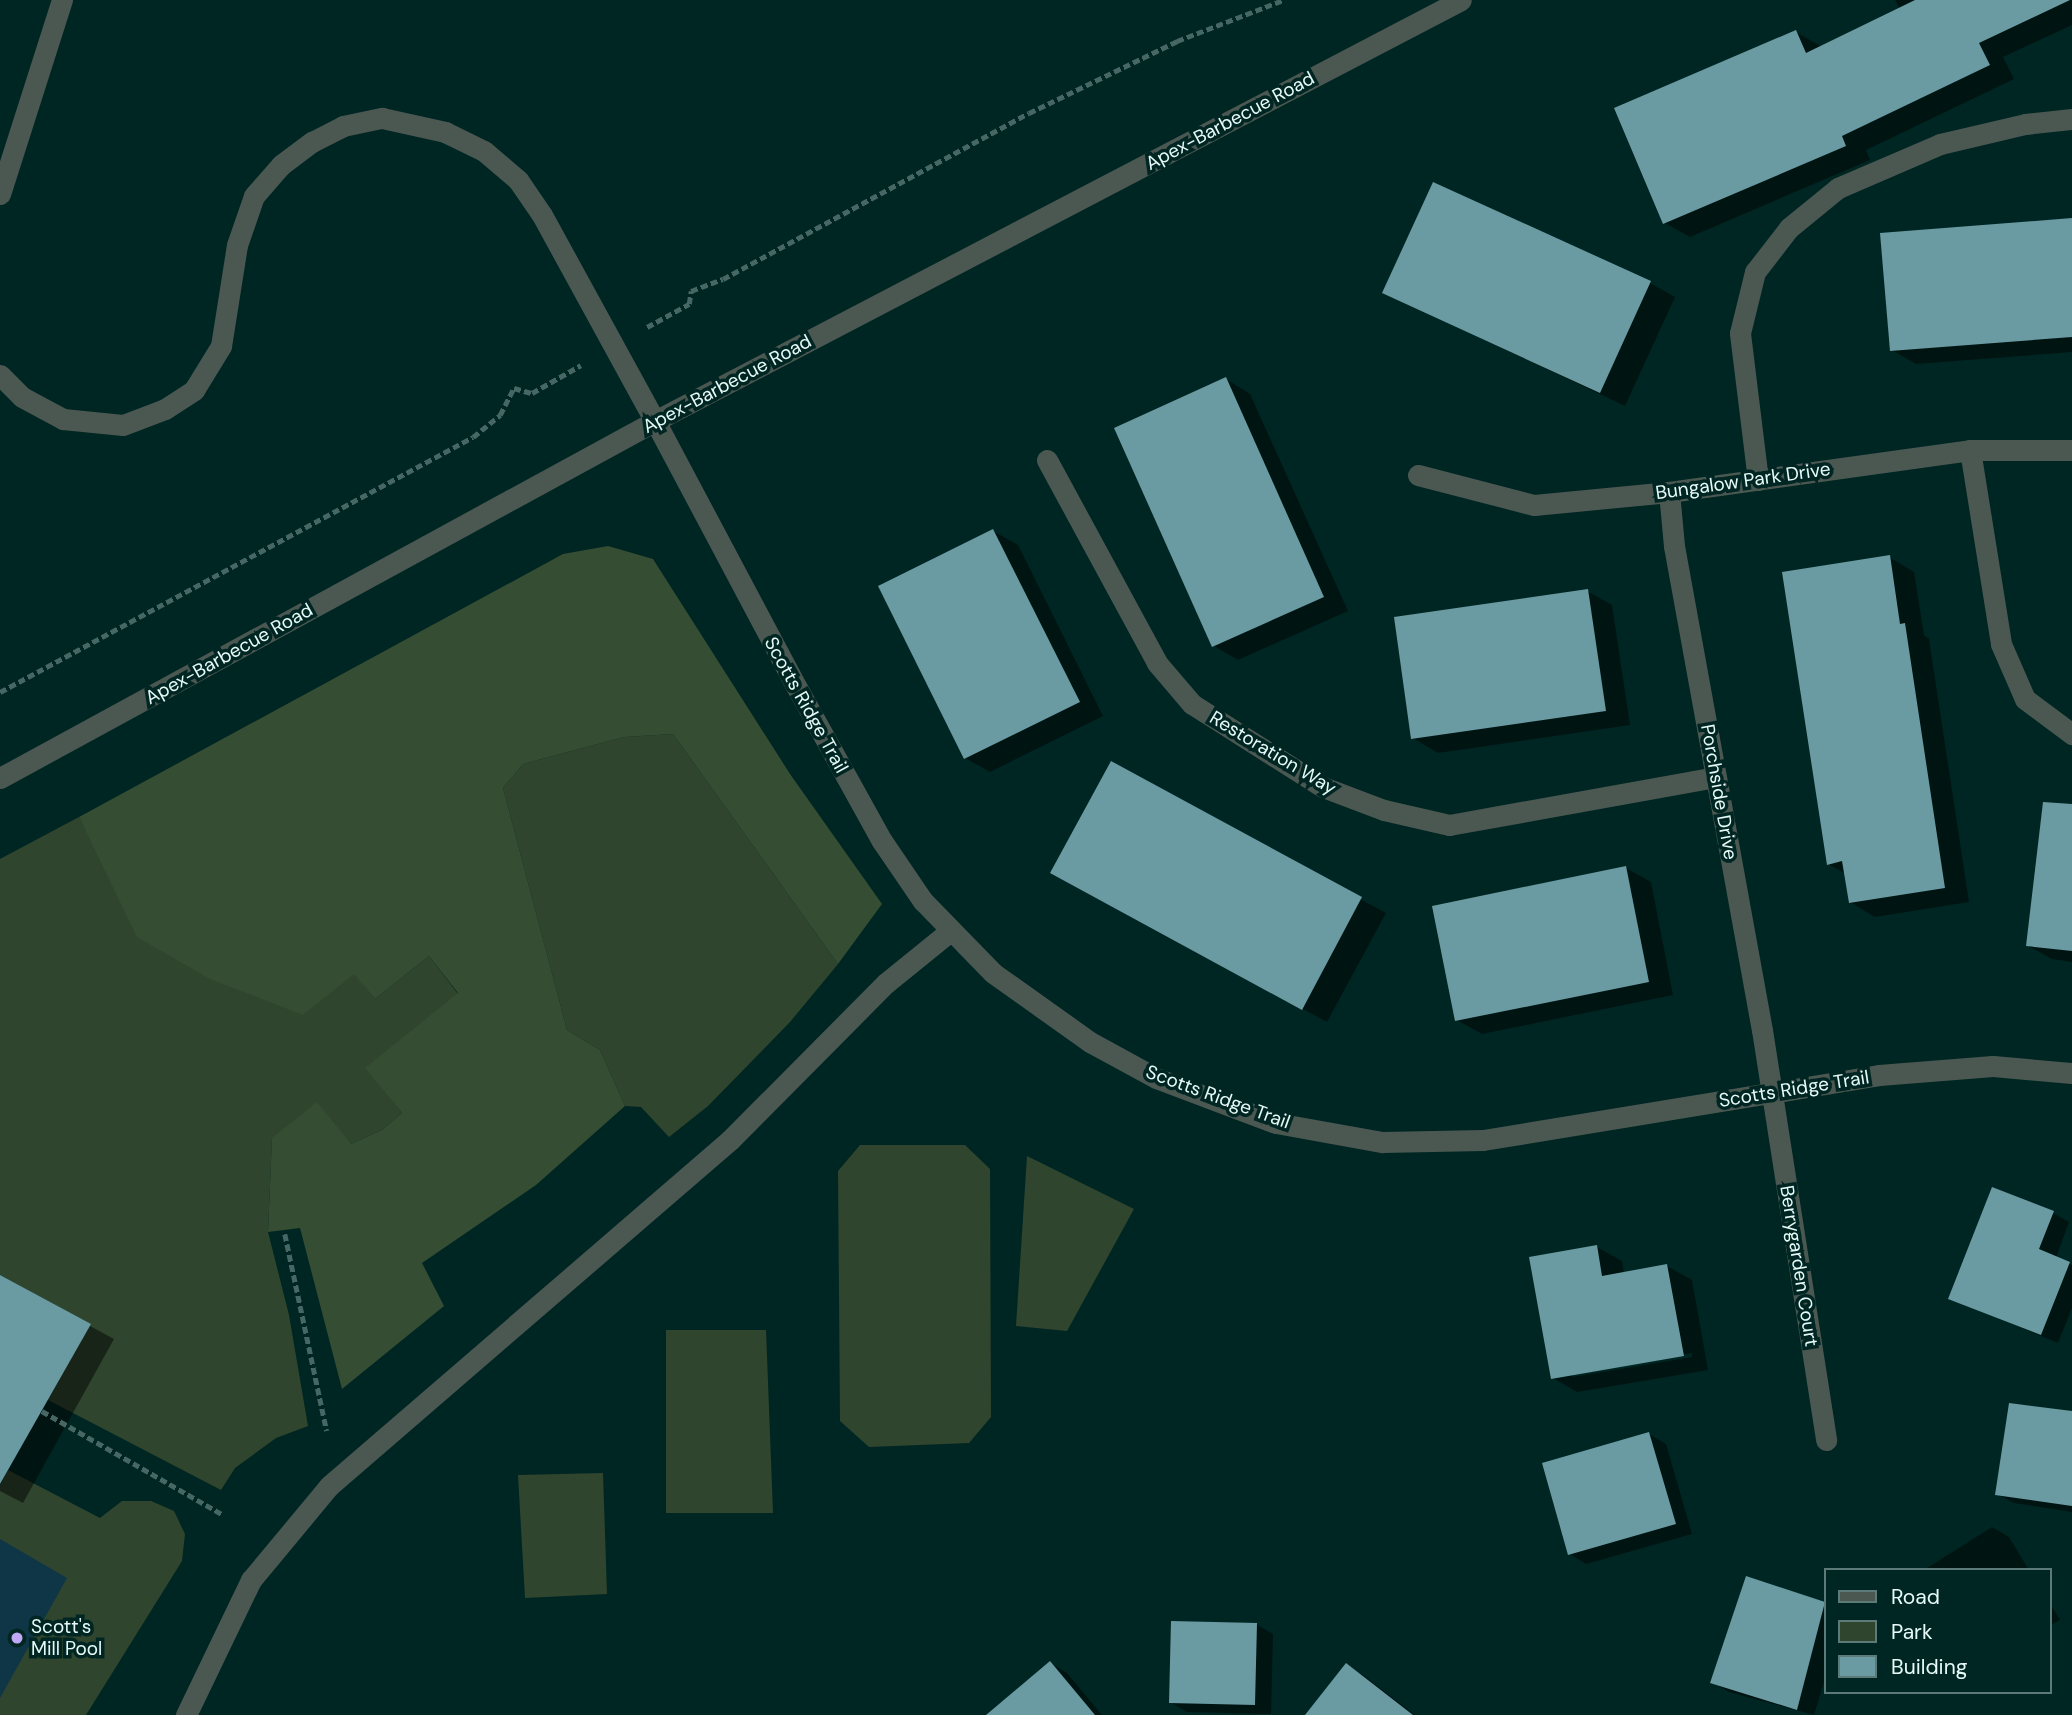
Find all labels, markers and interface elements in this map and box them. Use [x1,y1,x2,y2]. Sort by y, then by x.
street label: Apex-Barbecue Road [1142,67,1318,175]
street label: Apex-Barbecue Road [639,330,815,438]
street label: Bungalow Park Drive [1654,457,1832,505]
street label: Apex-Barbecue Road [141,598,317,710]
street label: Scotts Ridge Trail [759,633,853,777]
street label: Restoration Way [1206,706,1340,800]
street label: Porchside Drive [1696,723,1742,861]
street label: Scotts Ridge Trail [1143,1060,1293,1134]
street label: Scotts Ridge Trail [1717,1066,1871,1112]
street label: Berrygarden Court [1775,1184,1823,1348]
legend [1824,1568,2051,1694]
text: Road [1891,1583,1940,1611]
place label: Scott's Mill Pool [31,1616,102,1660]
text: Park [1891,1618,1932,1646]
marker: Scott's Mill Pool [9,1630,25,1646]
text: Building [1891,1653,1967,1681]

